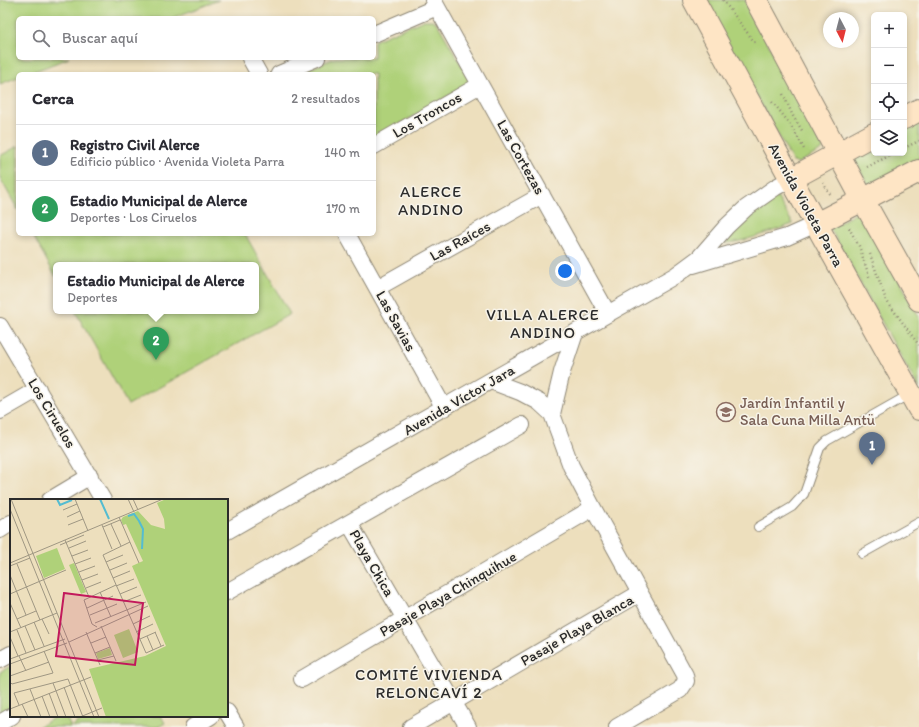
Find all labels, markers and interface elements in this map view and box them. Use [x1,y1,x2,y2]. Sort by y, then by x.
north arrow [823,12,859,48]
map controls [871,12,907,156]
button: + [871,12,907,48]
search box [16,16,376,60]
icon: search [30,27,52,49]
text: Buscar aquí [62,29,138,47]
button: − [871,48,907,84]
button: locate [871,84,907,120]
text: Cerca [32,88,74,108]
street label: Los Troncos [389,88,465,142]
text: 2 resultados [291,91,360,106]
street label: Las Cortezas [493,116,549,198]
button: layers [871,120,907,156]
text: Registro Civil Alerce [70,136,200,154]
street label: Avenida Violeta Parra [764,140,848,270]
text: 1 [42,145,48,160]
text: 140 m [324,145,360,160]
text: Edificio público · Avenida Violeta Parra [70,154,285,169]
district label: ALERCE ANDINO [398,182,464,219]
text: Estadio Municipal de Alerce [70,192,247,210]
text: 2 [42,201,48,216]
text: 170 m [326,201,360,216]
text: Deportes · Los Ciruelos [70,210,197,225]
street label: Las Raíces [426,217,494,265]
your location [555,261,575,281]
popup [53,262,259,314]
text: Estadio Municipal de Alerce [67,272,245,290]
street label: Las Savias [372,288,420,355]
text: Deportes [67,290,117,305]
district label: VILLA ALERCE ANDINO [486,305,600,342]
pin: 2 [143,327,169,360]
street label: Avenida Víctor Jara [400,361,518,439]
street label: Los Ciruelos [24,375,80,452]
place label: Jardín Infantil y Sala Cuna Milla Antü [740,394,875,429]
school or university icon: Jardín Infantil y Sala Cuna Milla Antü [715,401,737,423]
pin: 1 [859,432,885,465]
inset map [10,499,228,717]
street label: Playa Chica [346,526,399,600]
street label: Pasaje Playa Chinquihue [376,547,520,641]
street label: Pasaje Playa Blanca [517,590,637,670]
district label: COMITÉ VIVIENDA RELONCAVÍ 2 [355,665,503,702]

